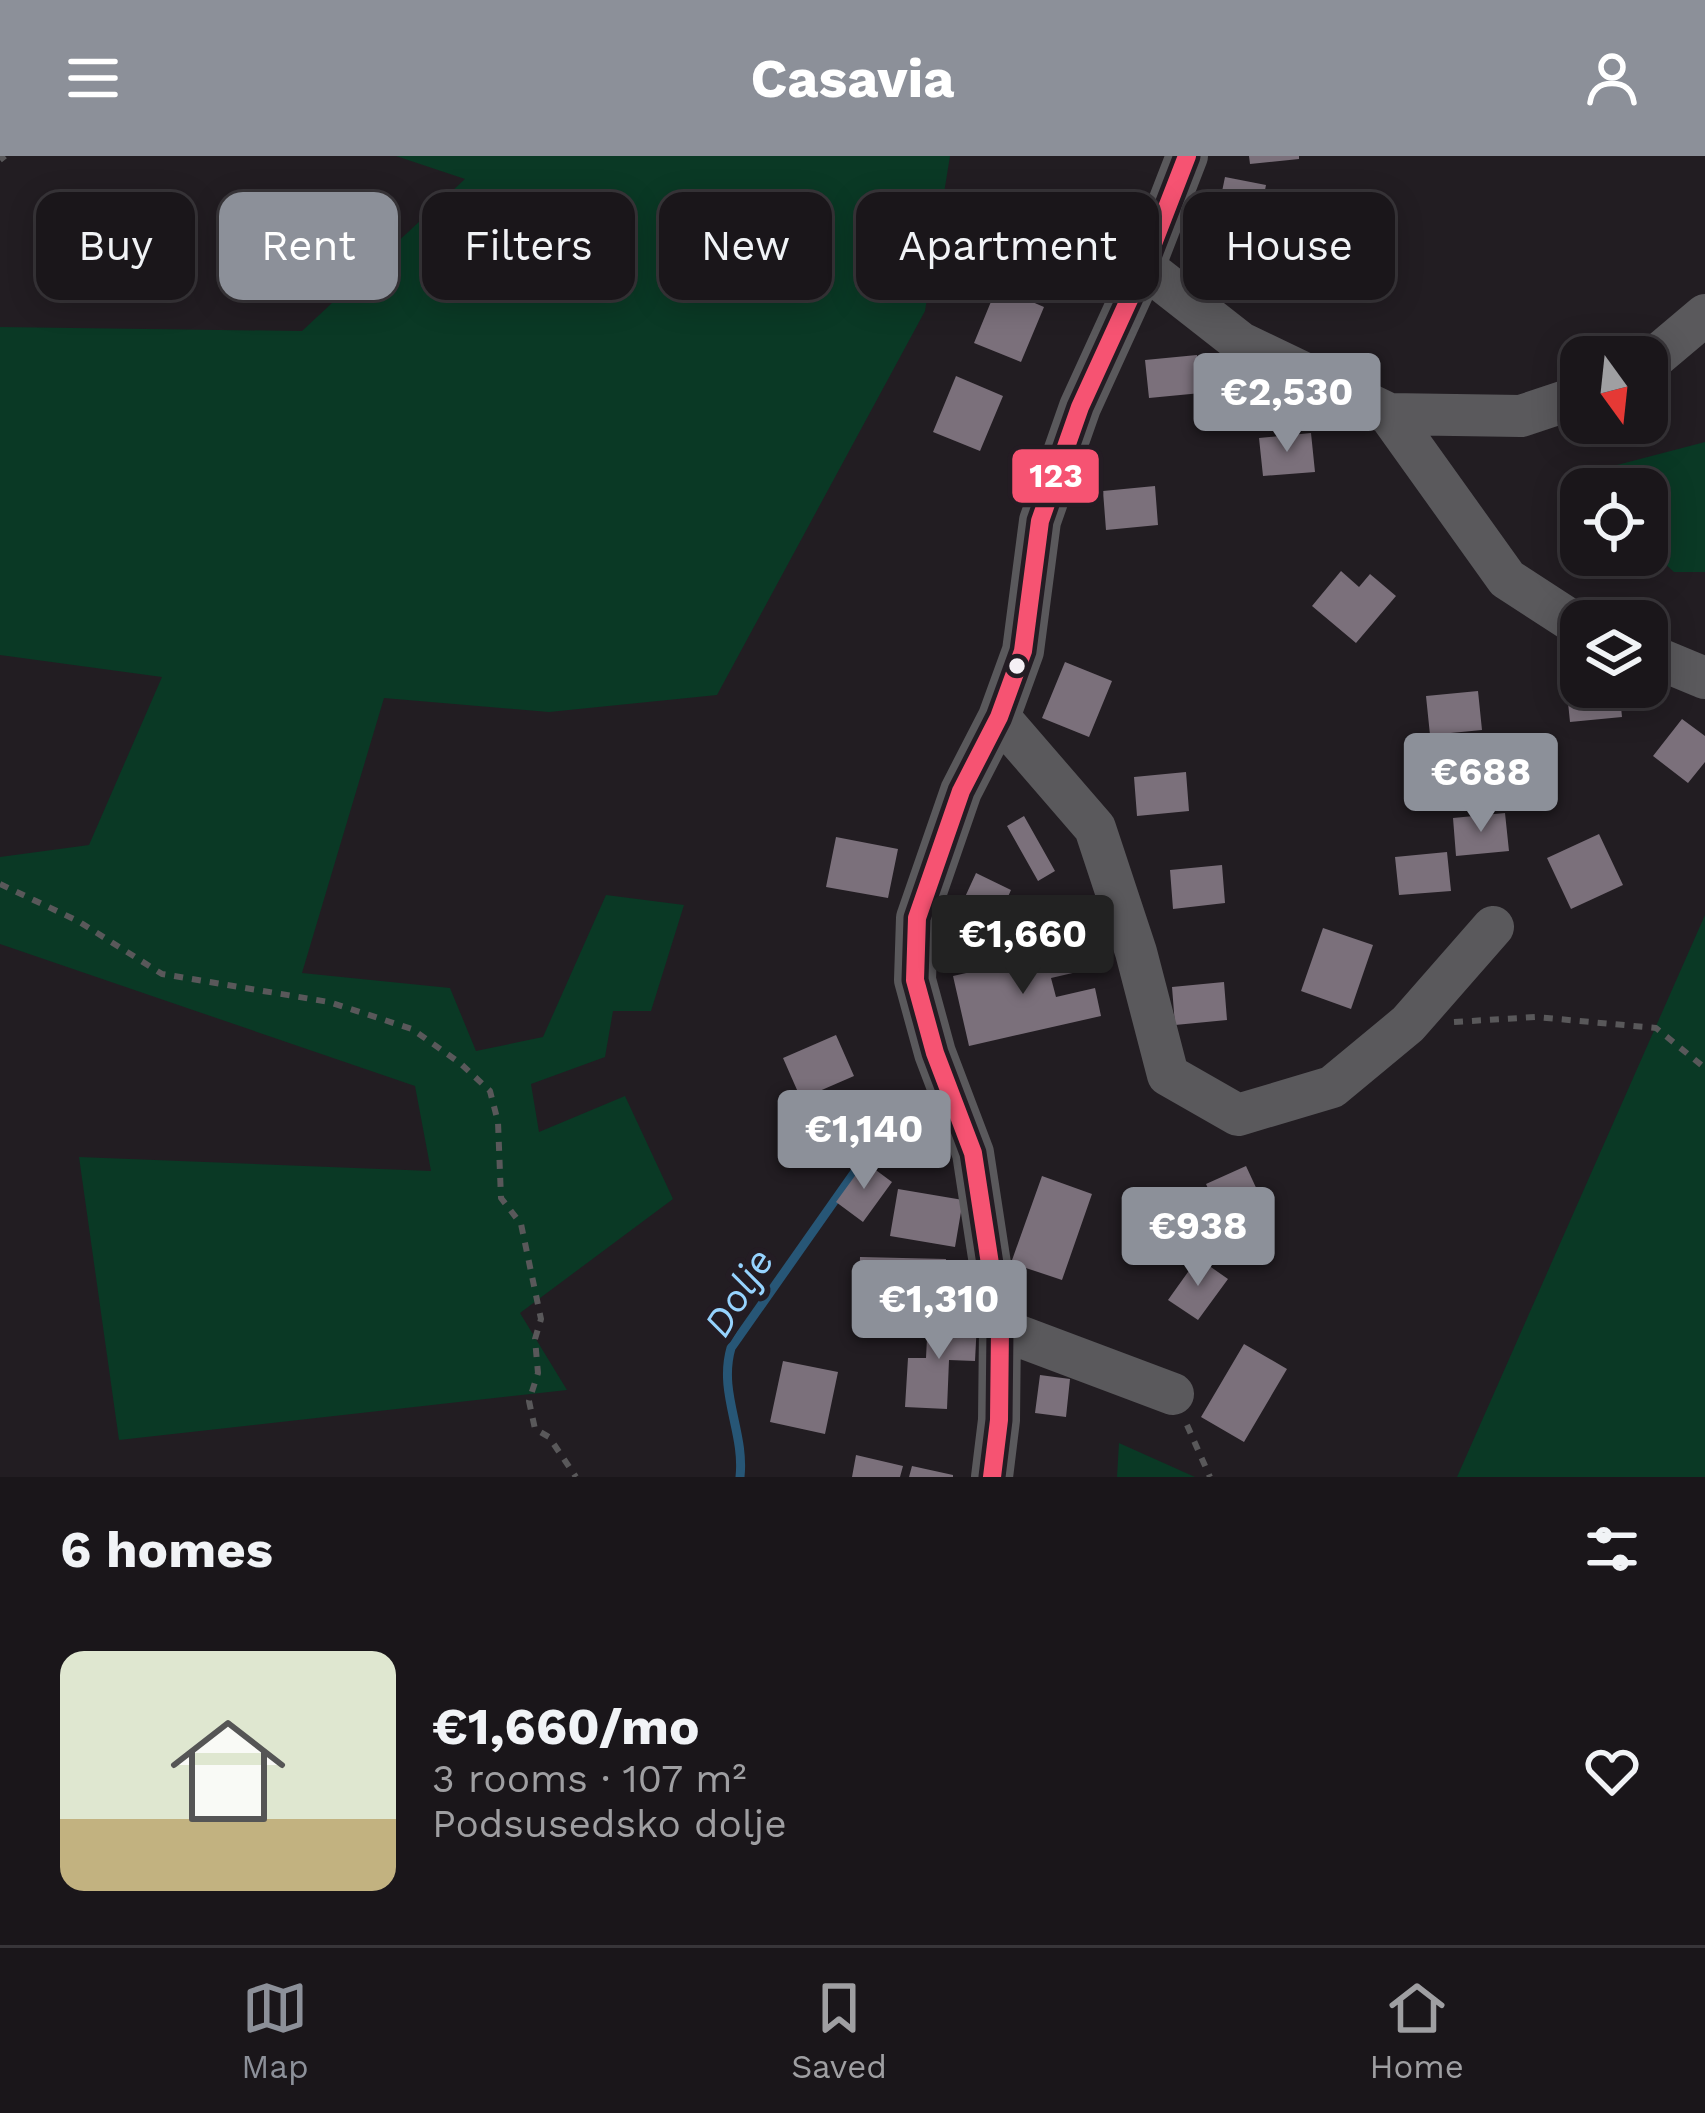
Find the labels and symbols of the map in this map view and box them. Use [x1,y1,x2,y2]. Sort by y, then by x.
north arrow [1560,336,1668,444]
pin: €2,530 [1189,353,1385,455]
line badge: 123 [1010,447,1101,505]
text: 123 [1029,456,1083,495]
unlabelled marker [1006,655,1028,677]
pin: €688 [1410,733,1552,835]
pin: €1,660 [925,895,1121,997]
pin: €1,140 [766,1090,962,1192]
pin: €938 [1127,1187,1269,1289]
water label: Dolje [694,1240,783,1344]
pin: €1,310 [841,1260,1037,1362]

